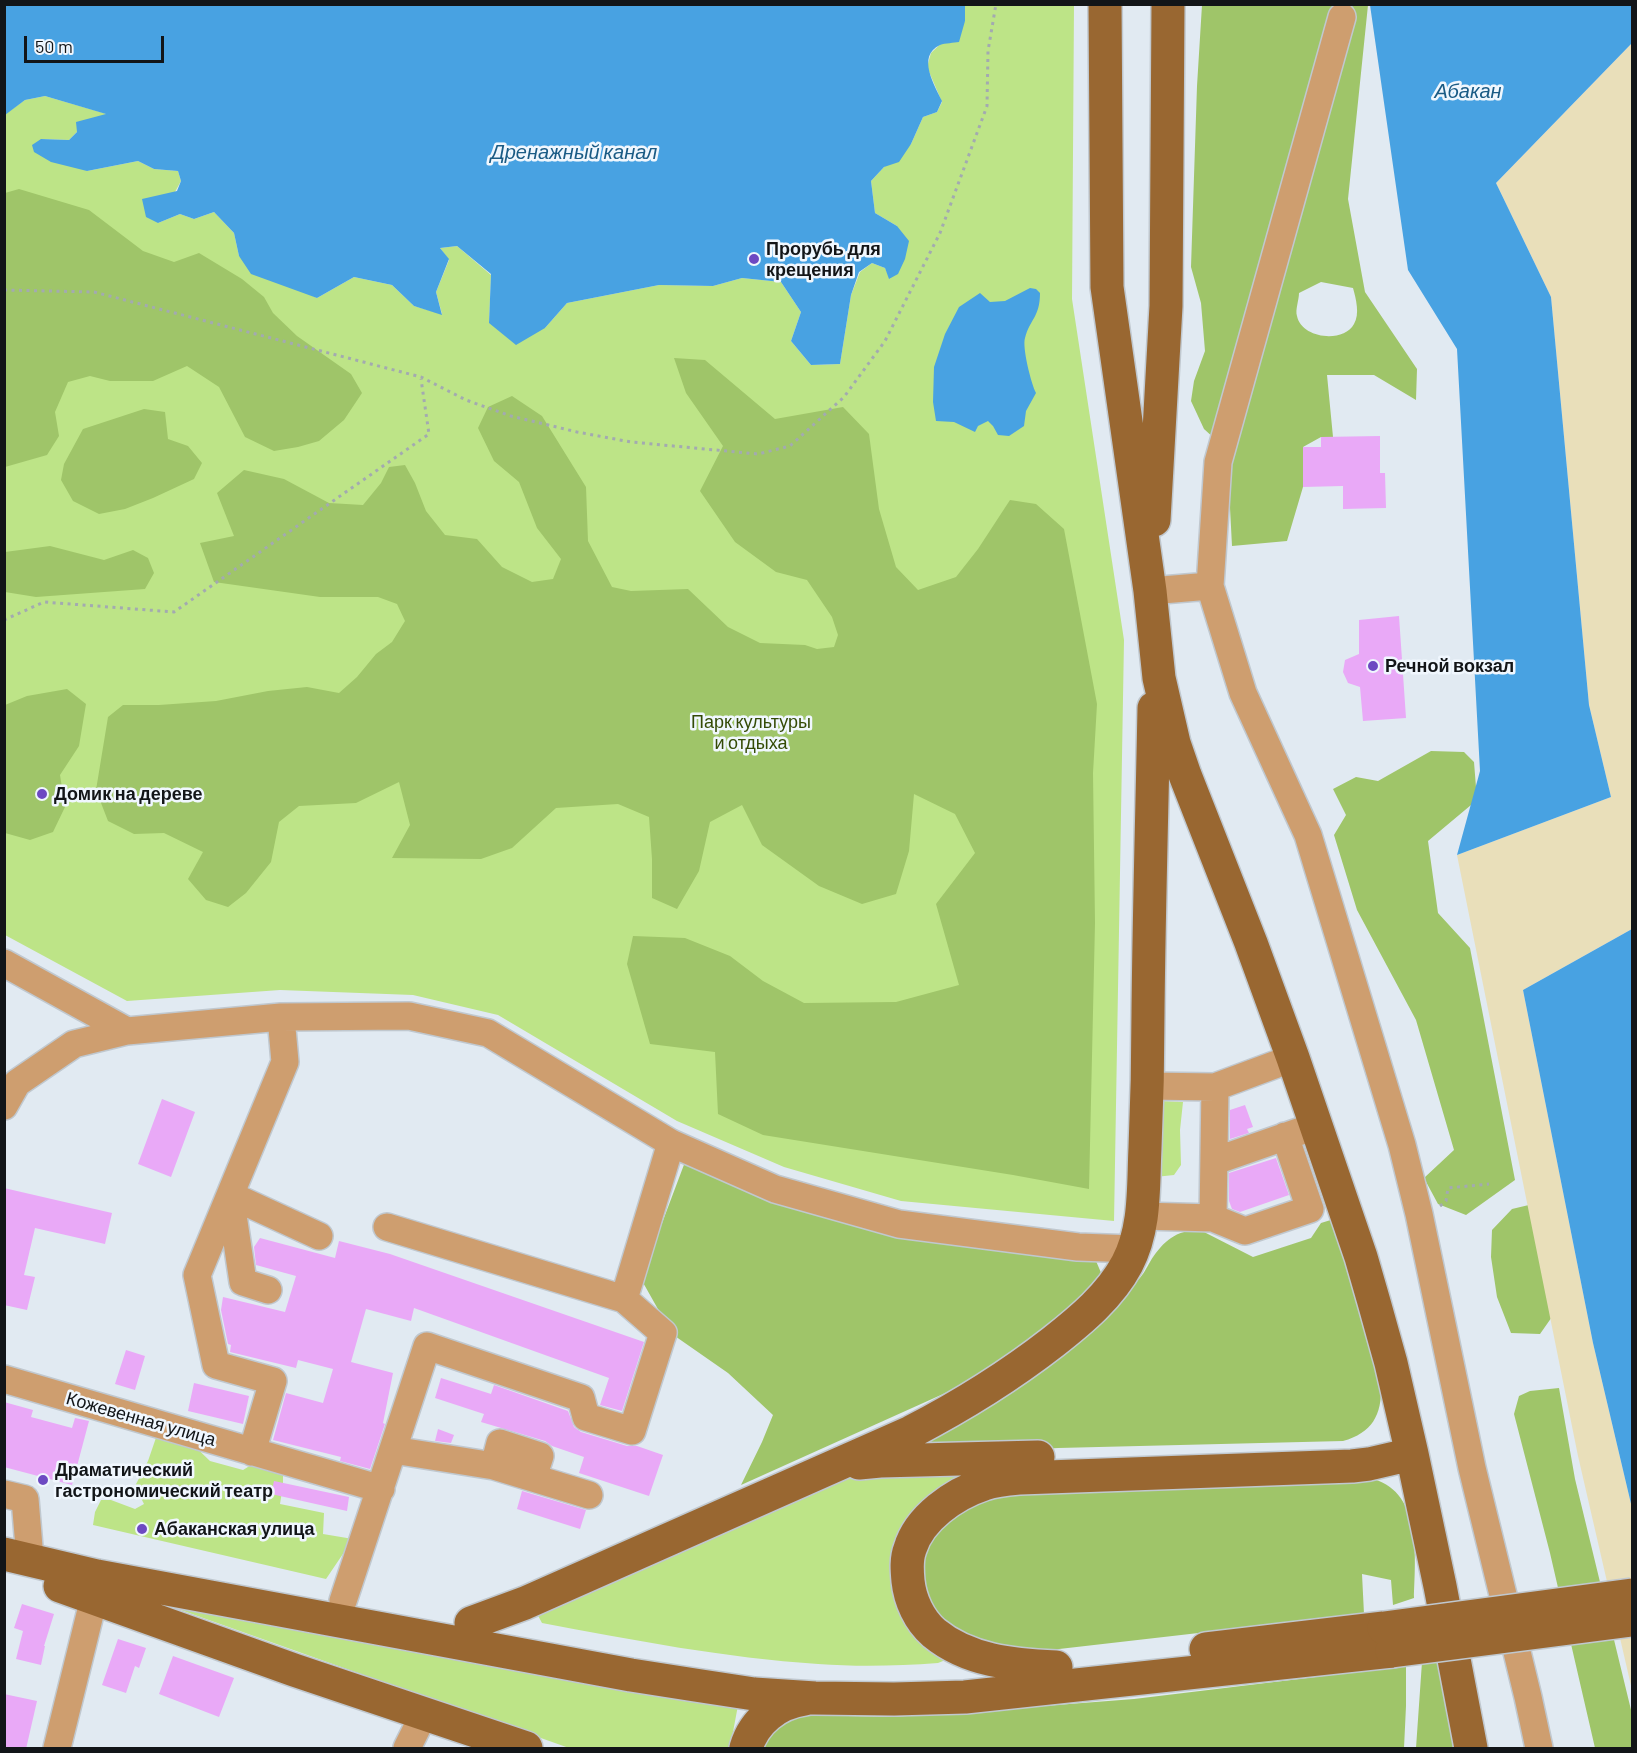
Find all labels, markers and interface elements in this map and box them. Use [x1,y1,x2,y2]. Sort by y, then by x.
scale bar [27,24,166,62]
text: 50 m [35,35,73,57]
water label: Абакан [1434,79,1502,103]
water label: Дренажный канал [491,140,657,164]
place label: Прорубь для крещения [766,238,881,280]
marker: Прорубь для крещения [747,252,761,266]
place label: Речной вокзал [1385,655,1514,677]
marker: Речной вокзал [1366,659,1380,673]
park label: Парк культуры и отдыха [691,711,811,754]
place label: Домик на дереве [54,783,203,805]
marker: Домик на дереве [35,787,49,801]
street label: Кожевенная улица [64,1387,218,1451]
place label: Драматический гастрономический театр [55,1459,273,1502]
marker: Драматический гастрономический театр [36,1473,50,1487]
place label: Абаканская улица [154,1518,314,1540]
marker: Абаканская улица [135,1522,149,1536]

